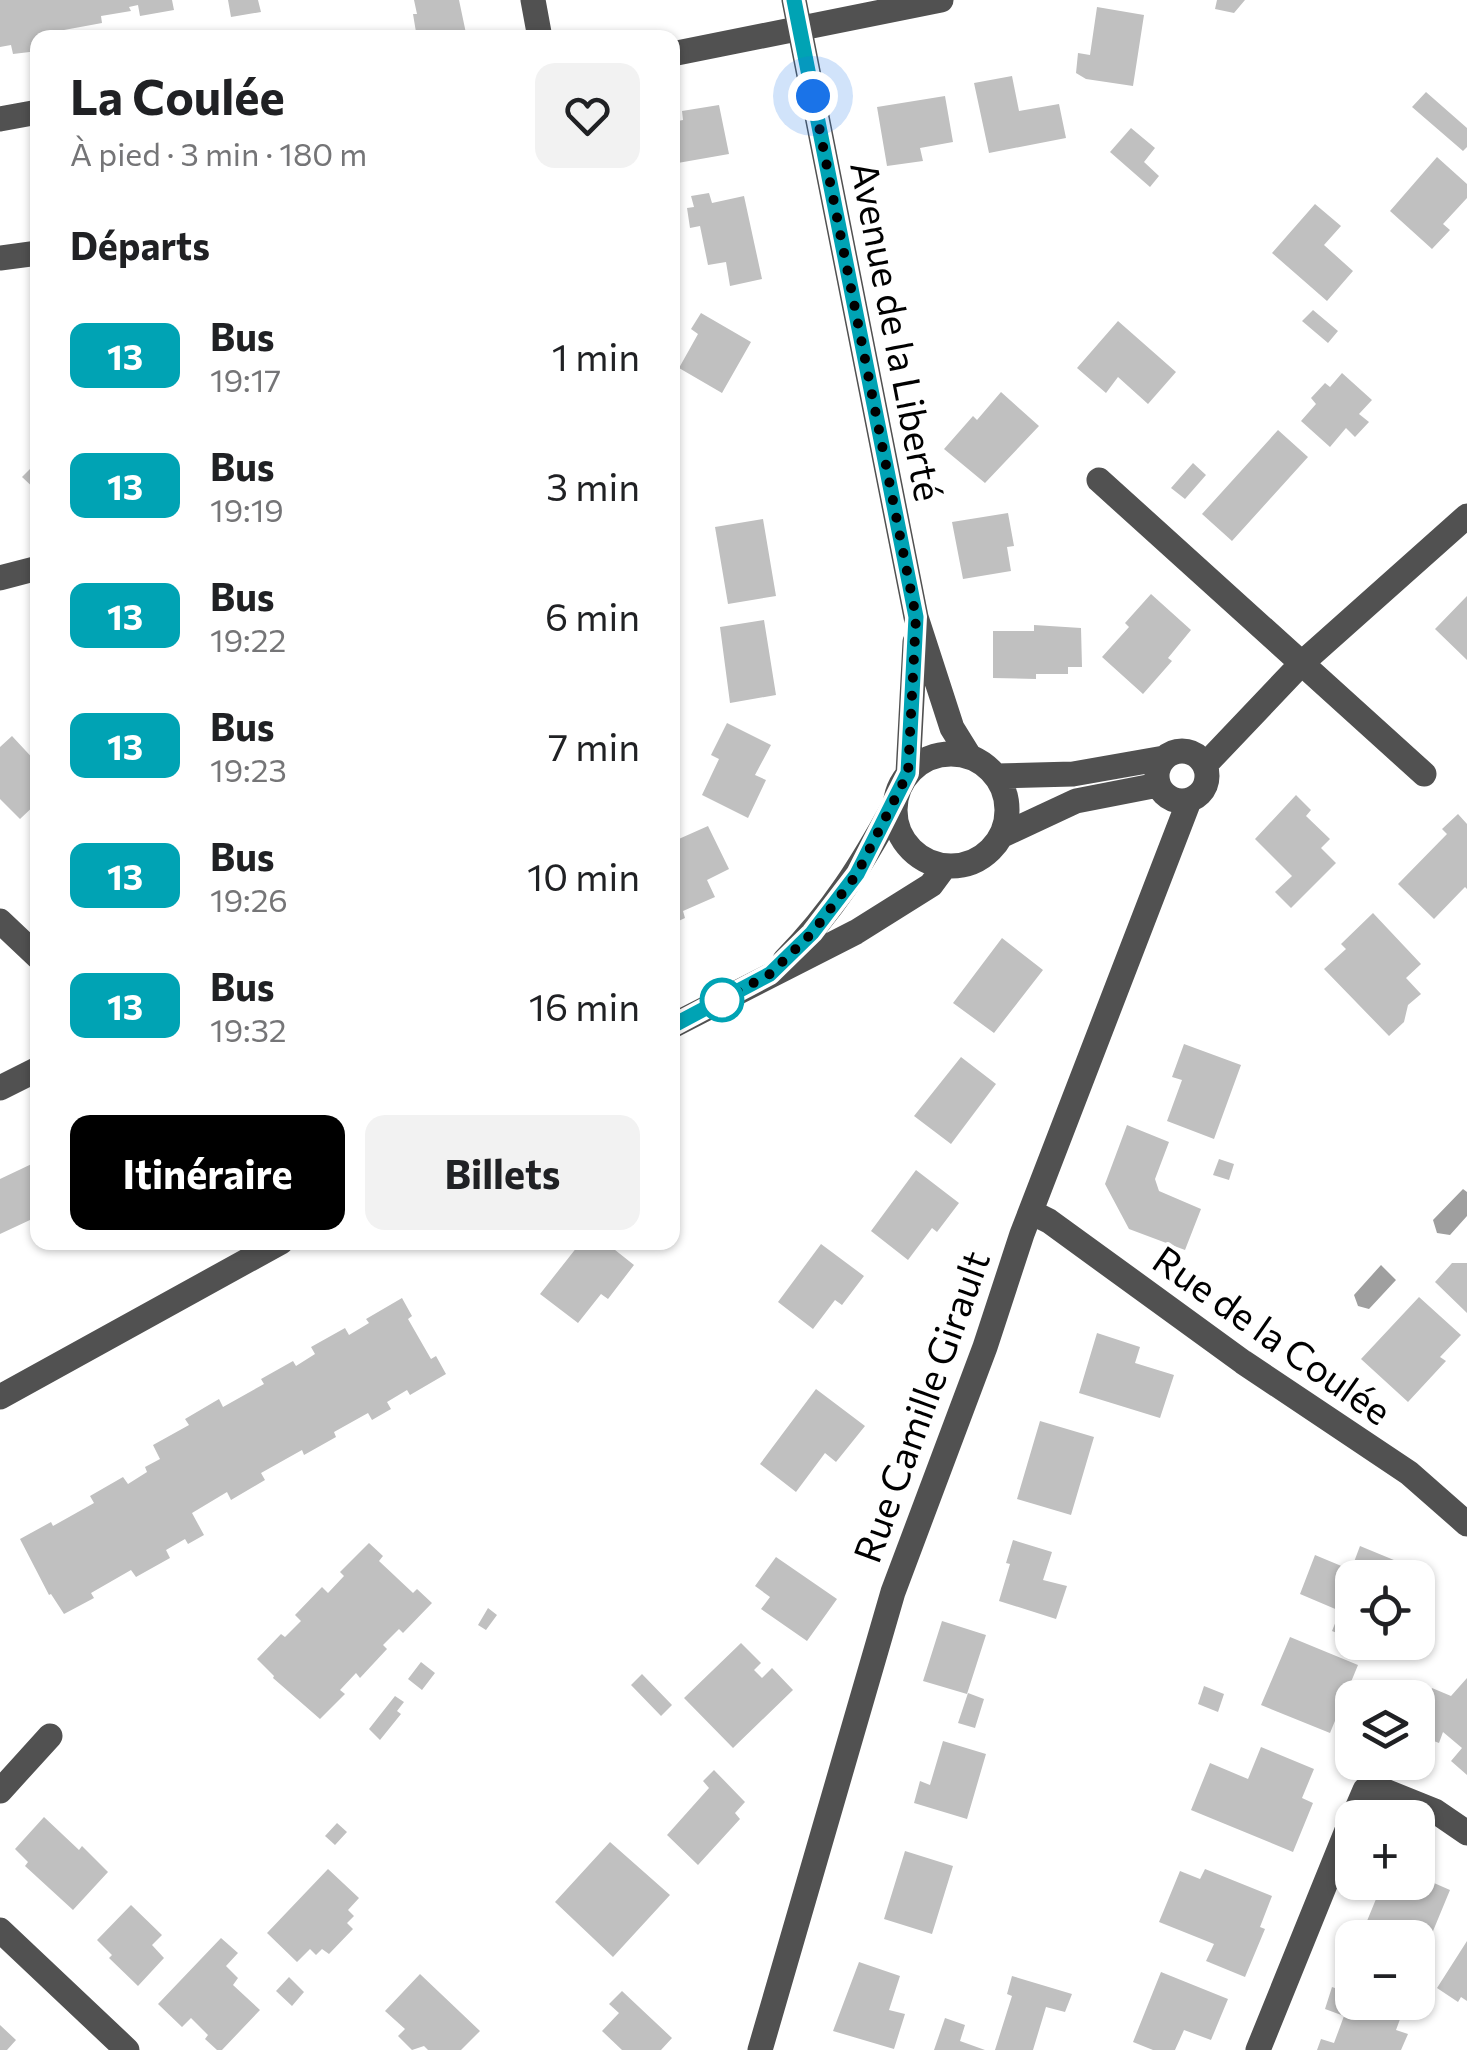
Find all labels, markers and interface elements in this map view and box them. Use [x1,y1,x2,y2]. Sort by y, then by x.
button: heart [535,63,640,168]
text: La Coulée [70,66,285,125]
your location [788,71,838,121]
text: À pied · 3 min · 180 m [70,133,367,173]
street label: Avenue de la Liberté [842,157,954,505]
text: Départs [70,221,210,268]
text: Bus [210,312,275,359]
text: 1 min [552,332,640,379]
text: 13 [107,334,143,377]
text: 19:17 [210,359,281,399]
text: Bus [210,442,275,489]
text: 3 min [546,462,640,509]
text: 13 [107,464,143,507]
text: 19:19 [210,489,284,529]
text: Bus [210,572,275,619]
text: 6 min [545,592,640,639]
text: 13 [107,594,143,637]
text: 19:22 [210,619,286,659]
text: Bus [210,702,275,749]
text: 7 min [548,722,640,769]
text: 13 [107,724,143,767]
text: 19:23 [210,749,287,789]
text: Bus [210,832,275,879]
text: 10 min [527,852,640,899]
text: 13 [107,854,143,897]
text: 19:26 [210,879,288,919]
text: Bus [210,962,275,1009]
unlabelled marker [701,979,743,1021]
text: 16 min [529,982,640,1029]
text: 13 [107,984,143,1027]
text: 19:32 [210,1009,287,1049]
button: Itinéraire [70,1115,345,1230]
button: Billets [365,1115,640,1230]
street label: Rue de la Coulée [1145,1235,1401,1433]
street label: Rue Camille Girault [842,1244,998,1568]
map controls [1335,1560,1435,2020]
button: locate [1335,1560,1435,1660]
button: layers [1335,1680,1435,1780]
button: + [1335,1800,1435,1900]
button: − [1335,1920,1435,2020]

